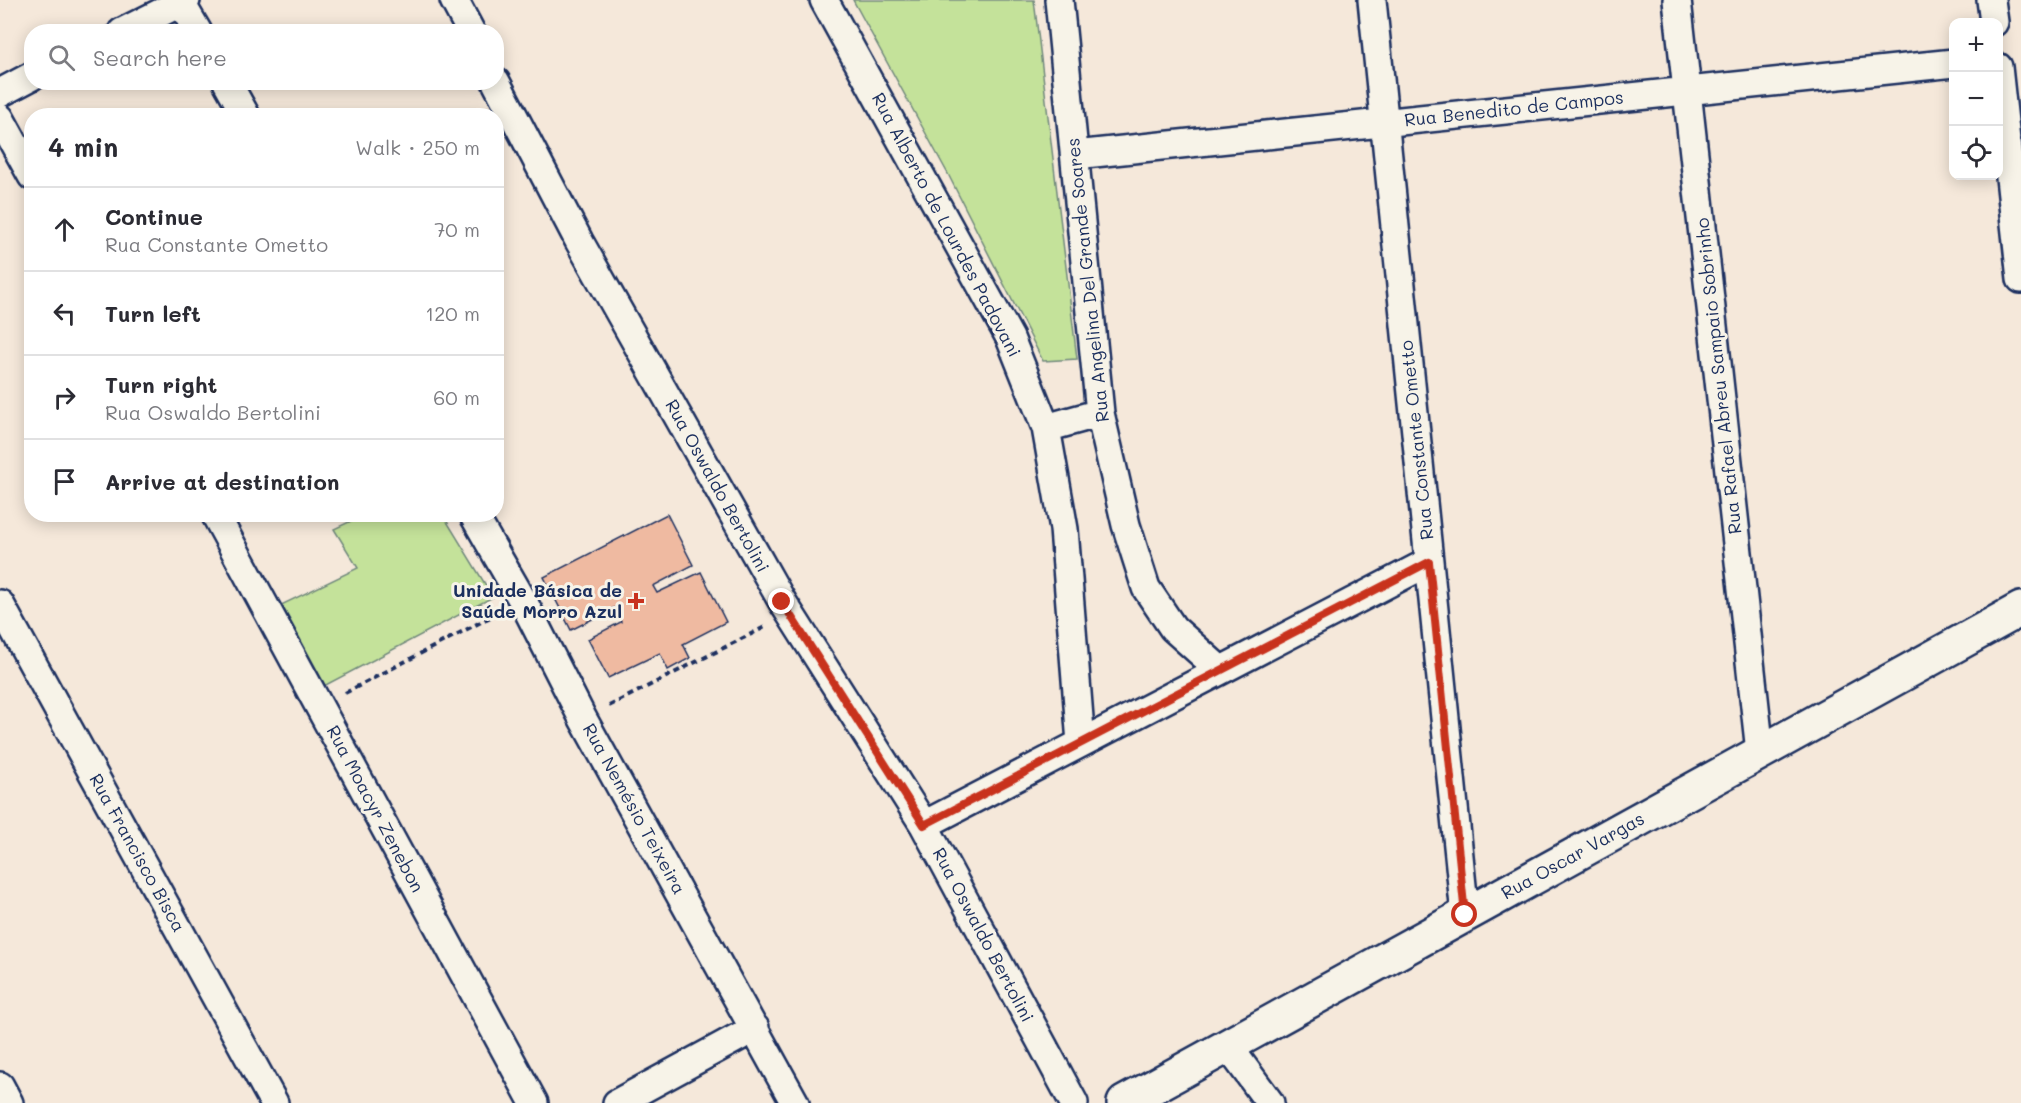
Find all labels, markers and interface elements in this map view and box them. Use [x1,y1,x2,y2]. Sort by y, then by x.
map controls [1949,18,2003,180]
button: + [1949,18,2003,72]
search box [24,24,504,90]
icon: search [45,41,78,74]
text: Search here [93,43,227,72]
button: − [1949,72,2003,126]
street label: Rua Benedito de Campos [1403,85,1625,131]
street label: Rua Alberto de Lourdes Padovani [867,88,1027,361]
button: locate [1949,126,2003,180]
text: 4 min [48,130,118,164]
text: Walk · 250 m [355,134,480,160]
street label: Rua Angelina Del Grande Soares [1060,137,1114,424]
text: Continue [105,202,203,231]
icon: ahead [48,213,81,246]
text: 70 m [434,216,480,242]
street label: Rua Rafael Abreu Sampaio Sobrinho [1689,216,1747,536]
text: Rua Constante Ometto [105,231,328,257]
icon: left [48,297,81,330]
text: Turn left [105,299,201,328]
text: 120 m [425,300,480,326]
street label: Rua Constante Ometto [1394,339,1438,541]
text: Turn right [105,370,217,399]
icon: right [48,381,81,414]
text: 60 m [433,384,480,410]
street label: Rua Oswaldo Bertolini [660,395,775,576]
text: Rua Oswaldo Bertolini [105,399,321,425]
icon: arrive [48,465,81,498]
text: Arrive at destination [105,467,340,496]
place label: Unidade Básica de Saúde Morro Azul [453,578,622,623]
route end [768,588,794,614]
marker: Unidade Básica de Saúde Morro Azul [627,592,645,610]
street label: Rua Nemésio Teixeira [578,719,692,898]
street label: Rua Moacyr Zenebon [322,721,430,896]
street label: Rua Francisco Bisca [84,769,191,936]
street label: Rua Oscar Vargas [1497,806,1648,904]
street label: Rua Oswaldo Bertolini [928,843,1040,1026]
route start [1451,901,1477,927]

